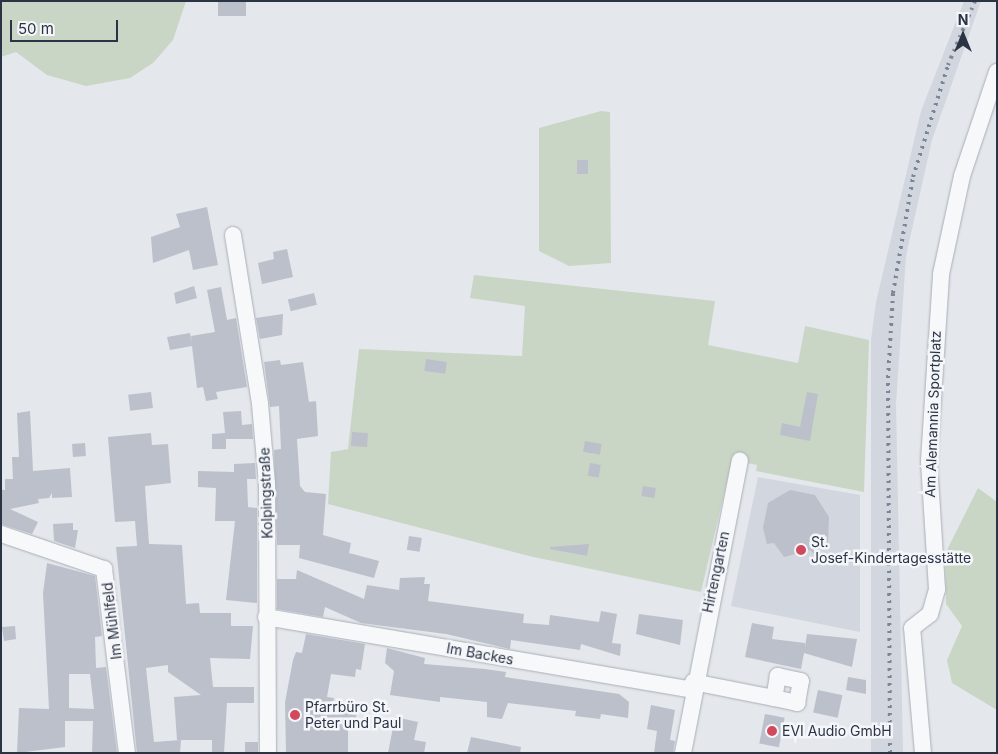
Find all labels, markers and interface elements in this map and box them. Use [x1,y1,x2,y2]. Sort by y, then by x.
scale bar [12,10,120,42]
north arrow [938,10,988,60]
text: N [958,11,968,28]
text: 50 m [18,19,54,38]
street label: Am Alemannia Sportplatz [922,330,944,498]
street label: Kolpingstraße [256,447,276,539]
street label: Hirtengarten [699,530,733,614]
place label: St. Josef-Kindertagesstätte [811,534,971,566]
marker: St. Josef-Kindertagesstätte [795,544,807,556]
street label: Im Mühlfeld [99,582,125,660]
street label: Im Backes [445,640,515,668]
place label: Pfarrbüro St. Peter und Paul [305,699,401,732]
marker: Pfarrbüro St. Peter und Paul [289,709,301,721]
place label: EVI Audio GmbH [782,723,892,739]
marker: EVI Audio GmbH [766,725,778,737]

